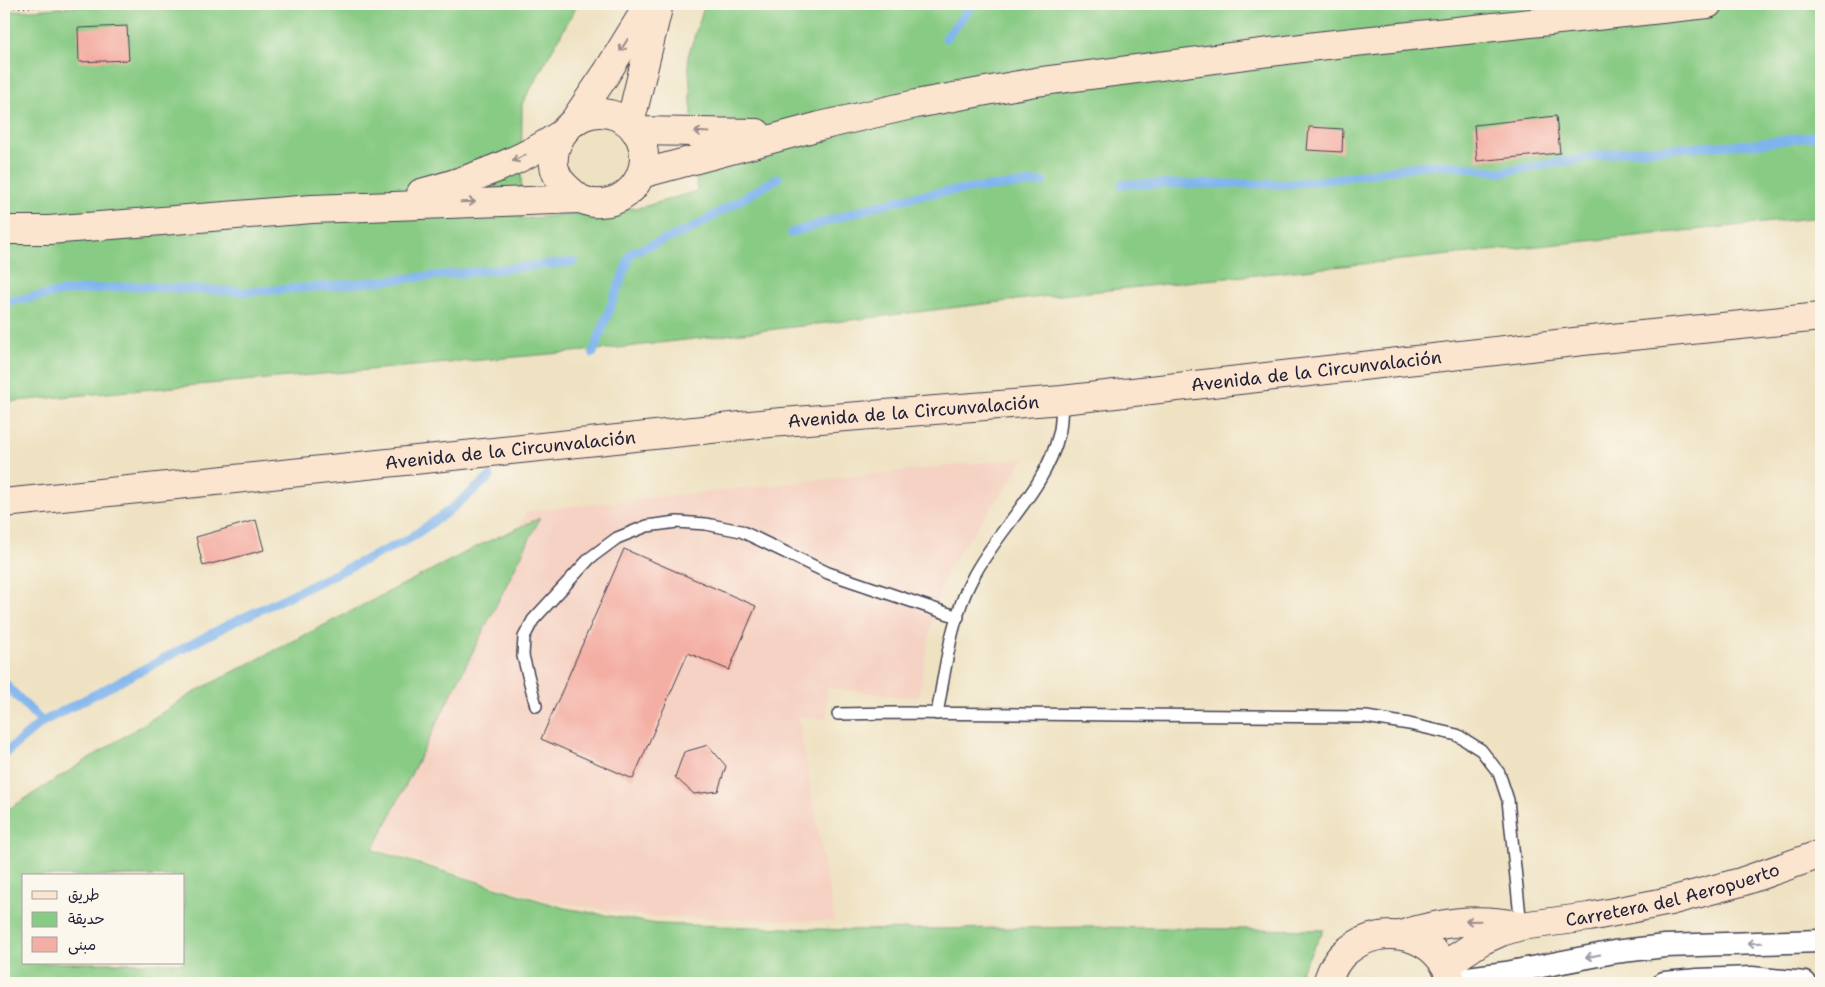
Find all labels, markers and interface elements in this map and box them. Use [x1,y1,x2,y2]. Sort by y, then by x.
one-way arrow [619,38,629,52]
one-way arrow [694,128,710,137]
one-way arrow [512,154,527,163]
one-way arrow [460,198,476,207]
street label: Avenida de la Circunvalación [1190,345,1443,397]
street label: Avenida de la Circunvalación [787,390,1040,434]
street label: Avenida de la Circunvalación [384,425,637,475]
street label: Carretera del Aeropuerto [1564,857,1783,932]
legend [22,874,185,964]
text: طريق [68,885,100,905]
text: حديقة [68,909,105,929]
one-way arrow [1465,916,1482,926]
text: مبنى [68,935,96,955]
one-way arrow [1747,938,1764,948]
one-way arrow [1586,952,1602,961]

